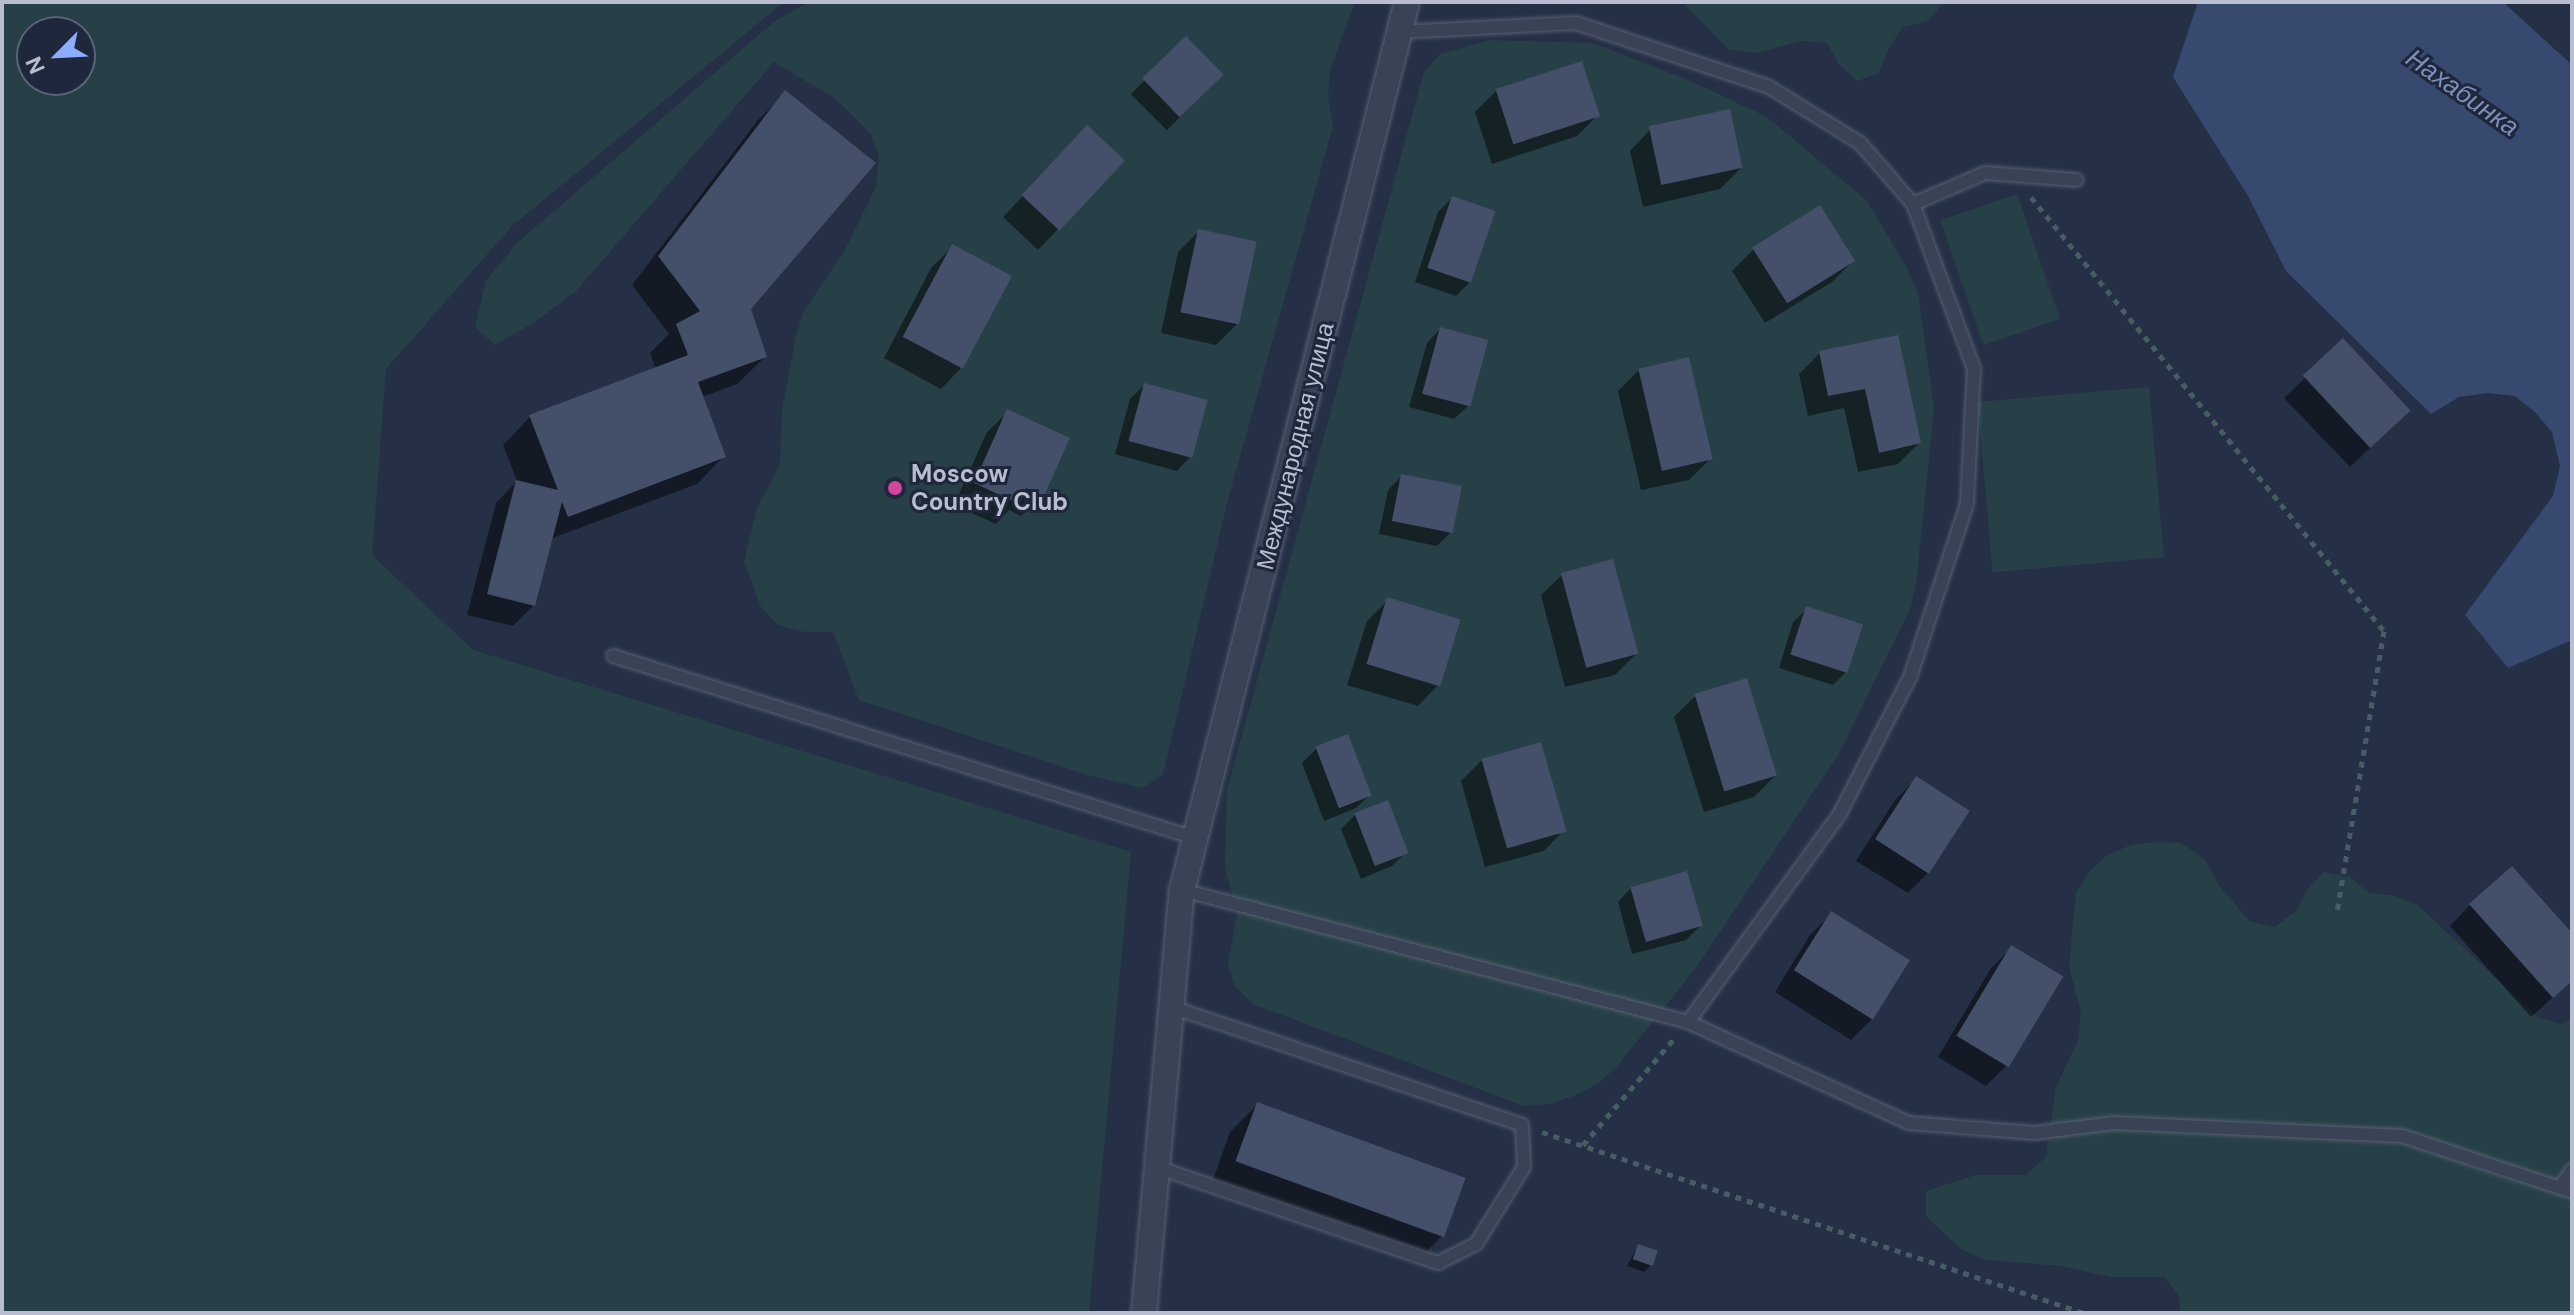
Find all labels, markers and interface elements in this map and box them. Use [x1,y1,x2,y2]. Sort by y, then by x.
north arrow [16,16,96,96]
water label: Нахабинка [2400,43,2524,143]
text: N [19,52,52,78]
street label: Международная улица [1250,319,1340,573]
place label: Moscow Country Club [911,460,1068,516]
marker: Moscow Country Club [886,479,904,497]

